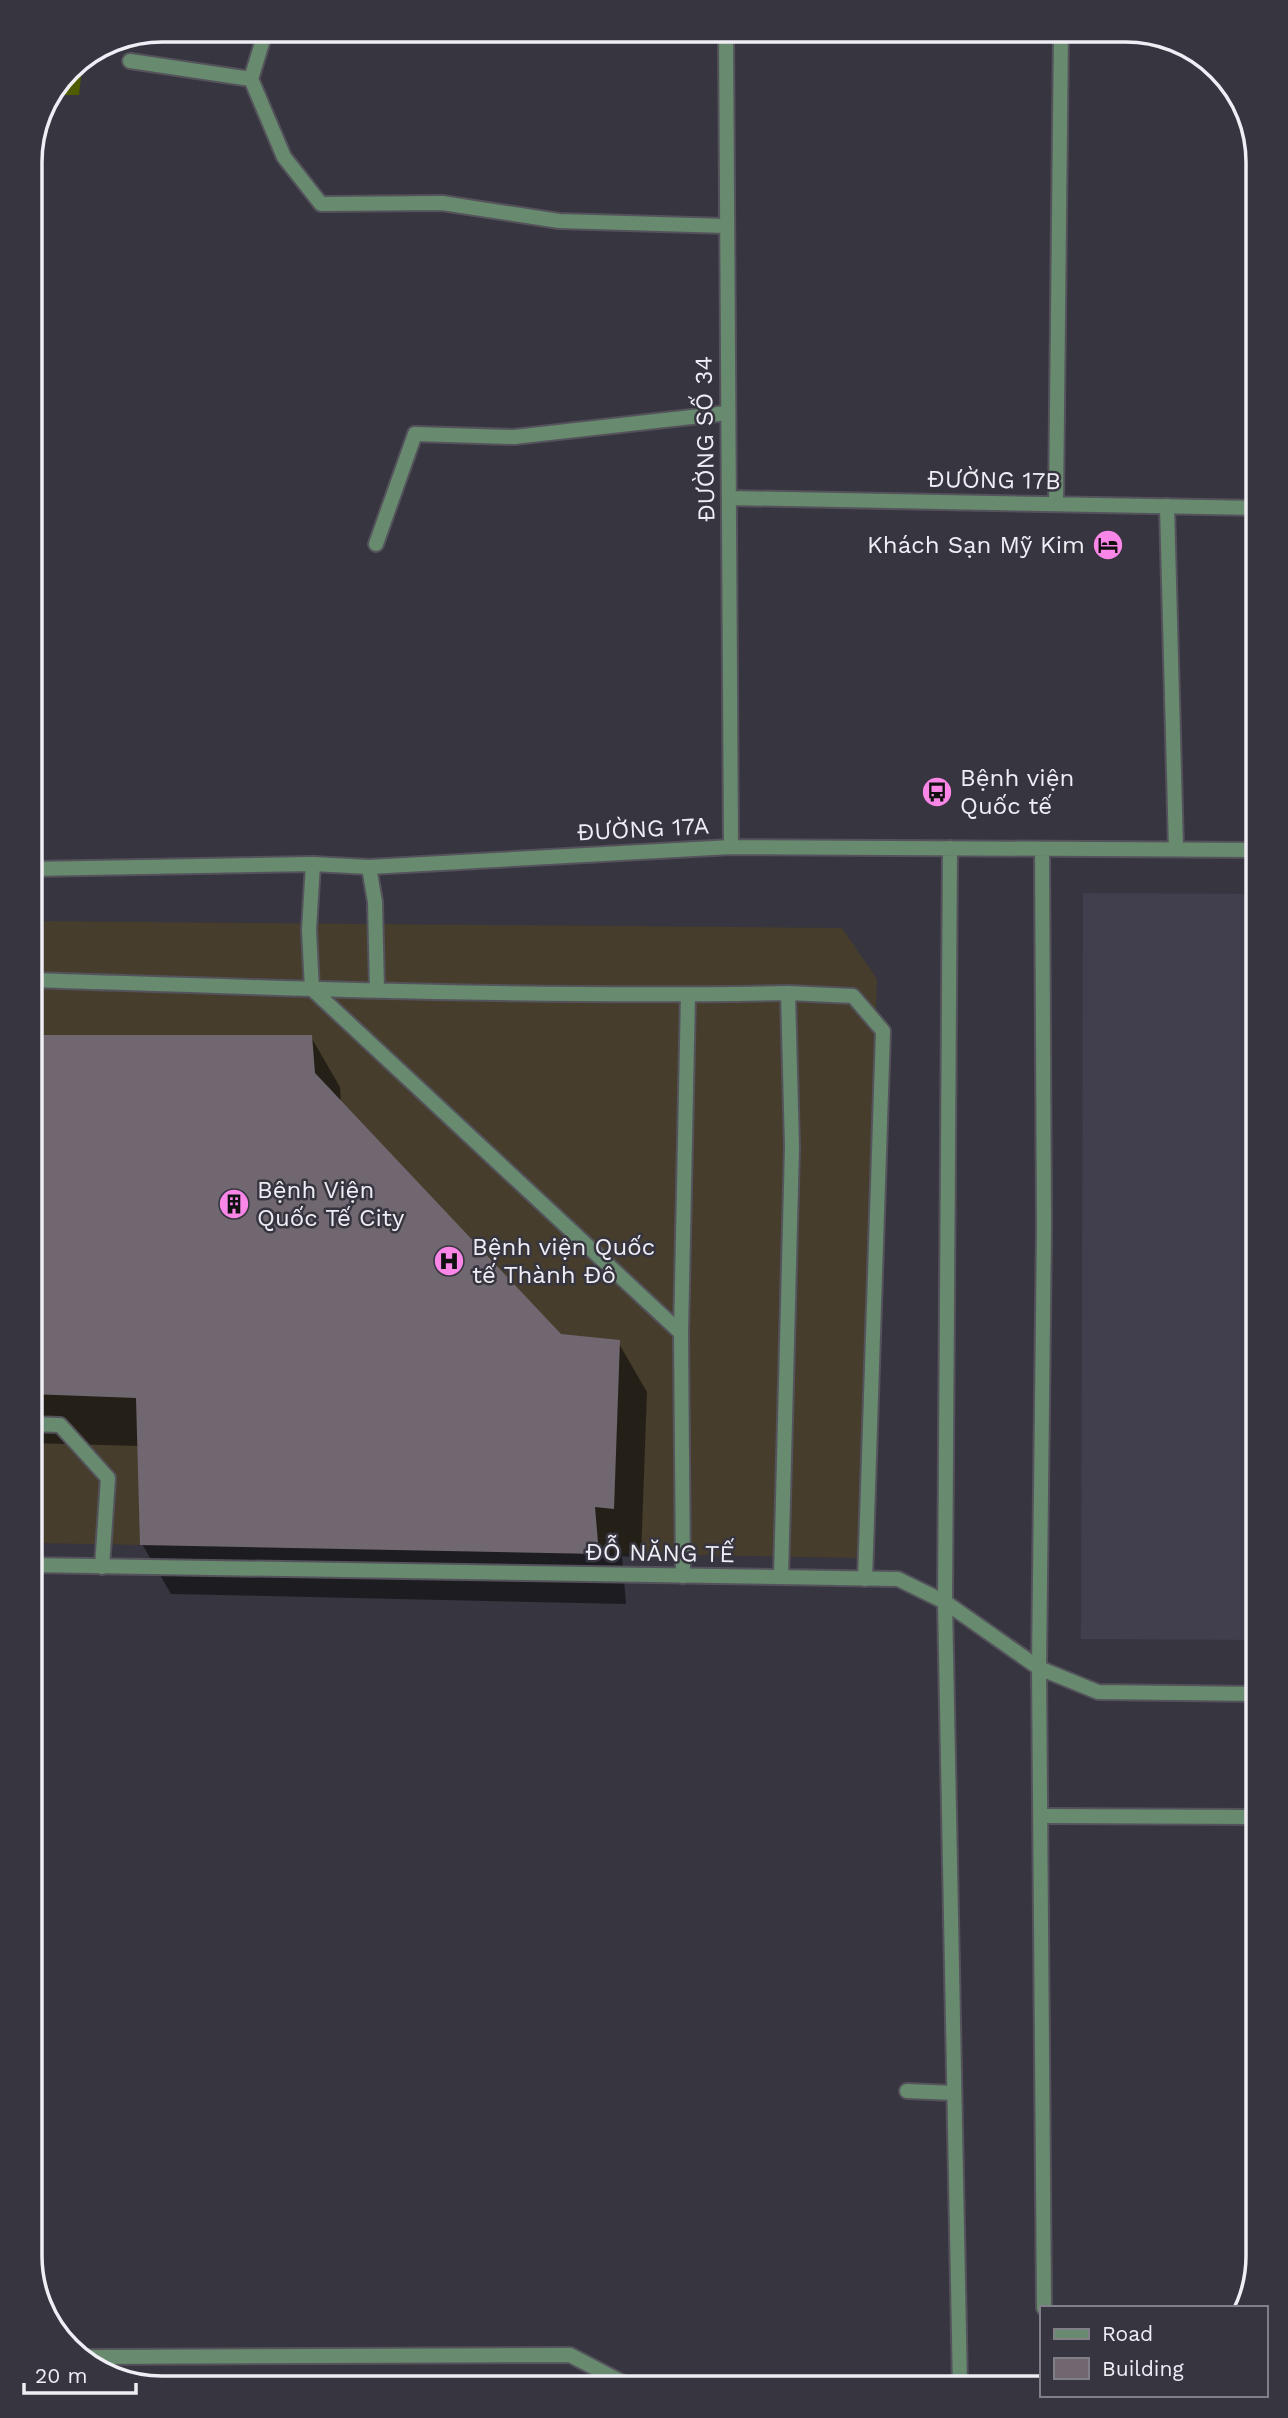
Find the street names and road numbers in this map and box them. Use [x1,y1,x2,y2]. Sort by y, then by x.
street label: ĐƯỜNG SỐ 34 [688,356,720,522]
street label: ĐƯỜNG 17B [927,465,1061,495]
street label: ĐƯỜNG 17A [576,812,710,846]
street label: ĐỖ NĂNG TẾ [585,1535,735,1568]

